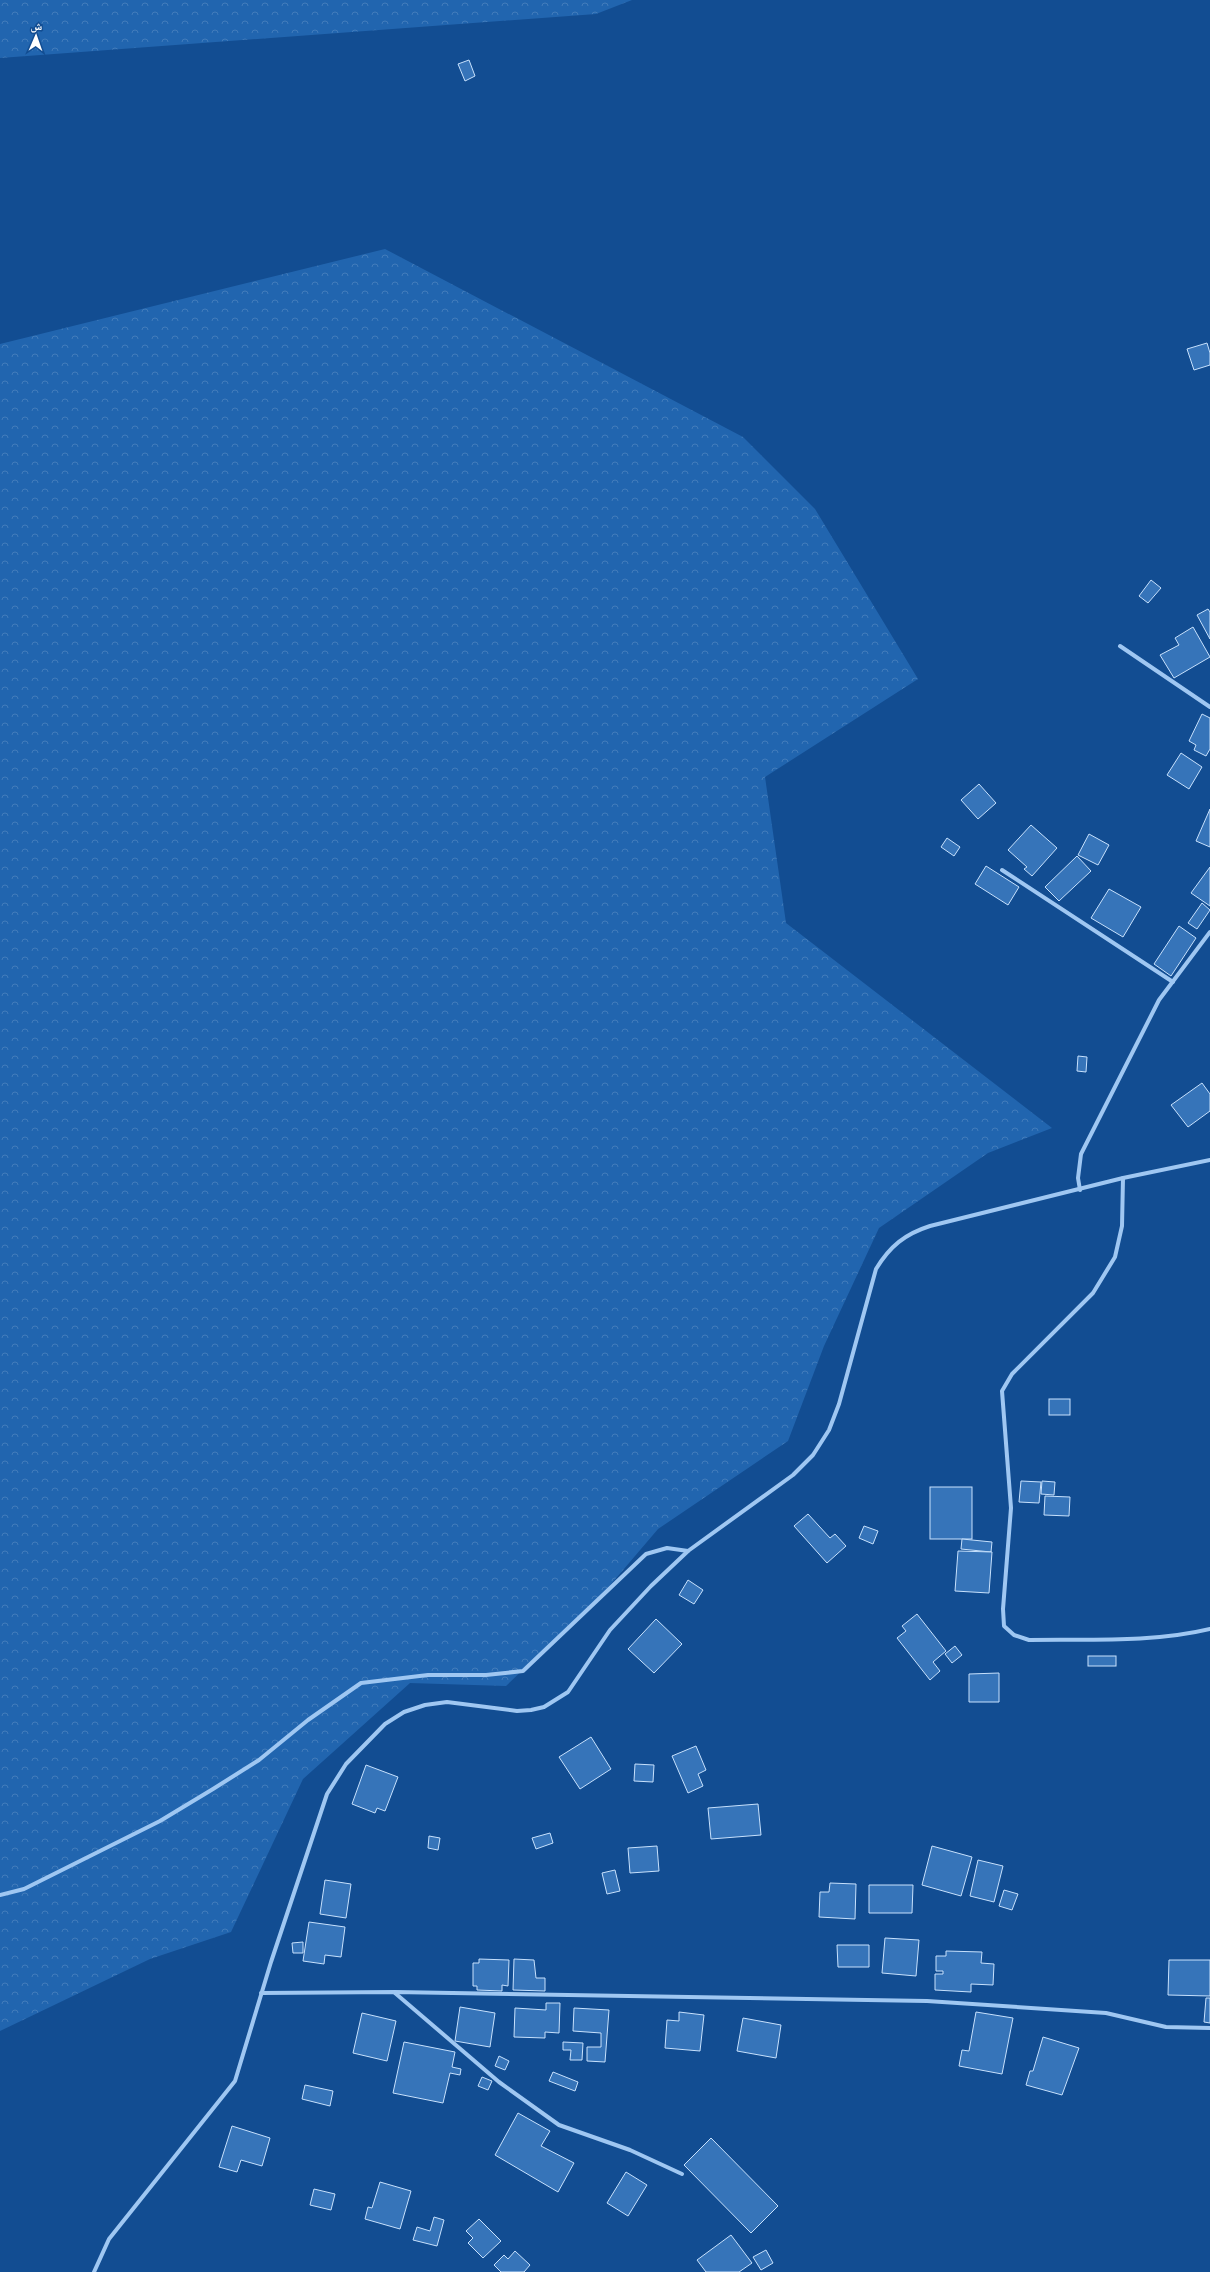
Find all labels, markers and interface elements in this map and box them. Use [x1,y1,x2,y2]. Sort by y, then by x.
north arrow [16,16,56,56]
text: ش [30,19,43,34]

